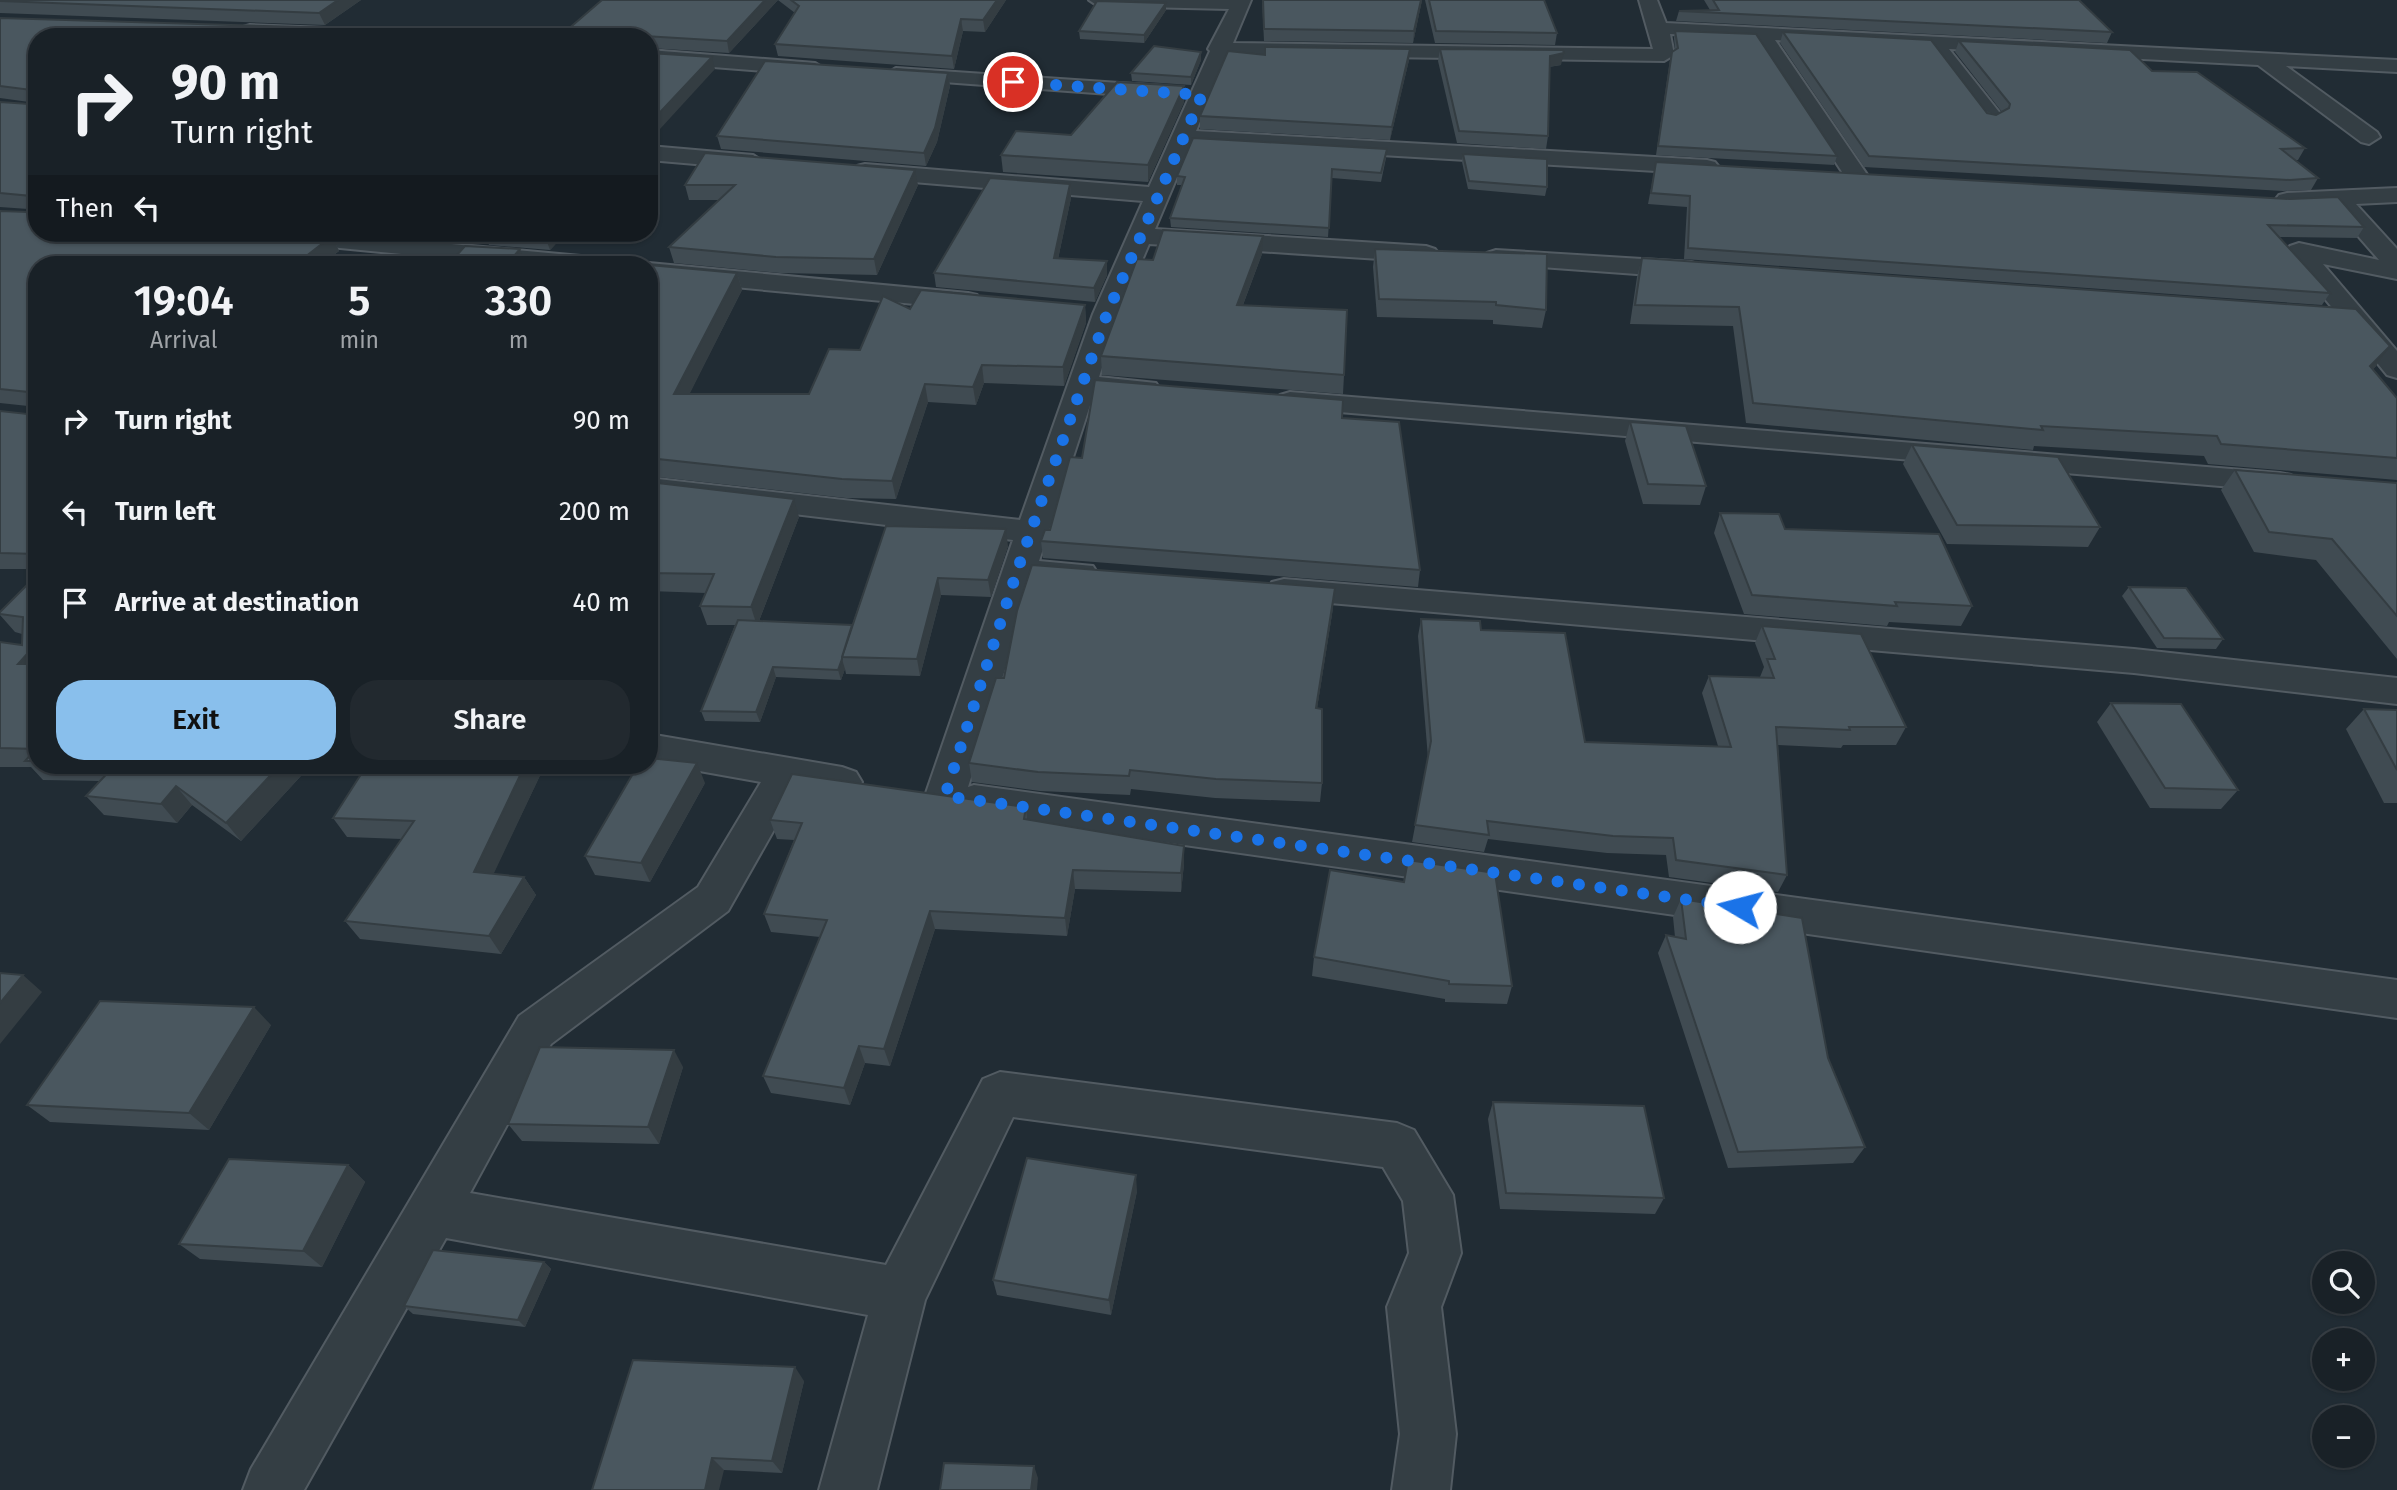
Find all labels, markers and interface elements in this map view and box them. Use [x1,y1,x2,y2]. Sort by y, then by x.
pin [983,52,1043,112]
text: 90 m [171,53,280,112]
icon: right [56,56,147,147]
icon: arrive [994,63,1032,101]
text: Turn right [171,113,313,151]
icon: left [128,189,166,227]
text: Then [56,193,114,224]
text: 19:04 [134,276,234,326]
text: 5 [348,276,370,326]
text: 330 [485,276,552,326]
text: Arrival [150,326,217,354]
text: min [339,326,379,354]
text: m [509,326,528,354]
icon: right [56,402,94,440]
text: Turn right [115,405,232,436]
text: 90 m [573,405,630,436]
icon: left [56,493,94,531]
text: Turn left [115,496,216,527]
text: 200 m [559,496,630,527]
icon: arrive [56,584,94,622]
text: Arrive at destination [115,587,359,618]
text: 40 m [572,587,630,618]
button: Exit [56,680,336,760]
button: Share [350,680,630,760]
position arrow [1703,870,1777,944]
map controls [2312,1251,2375,1468]
button: search [2312,1251,2375,1314]
button: + [2312,1328,2375,1391]
button: − [2312,1405,2375,1468]

